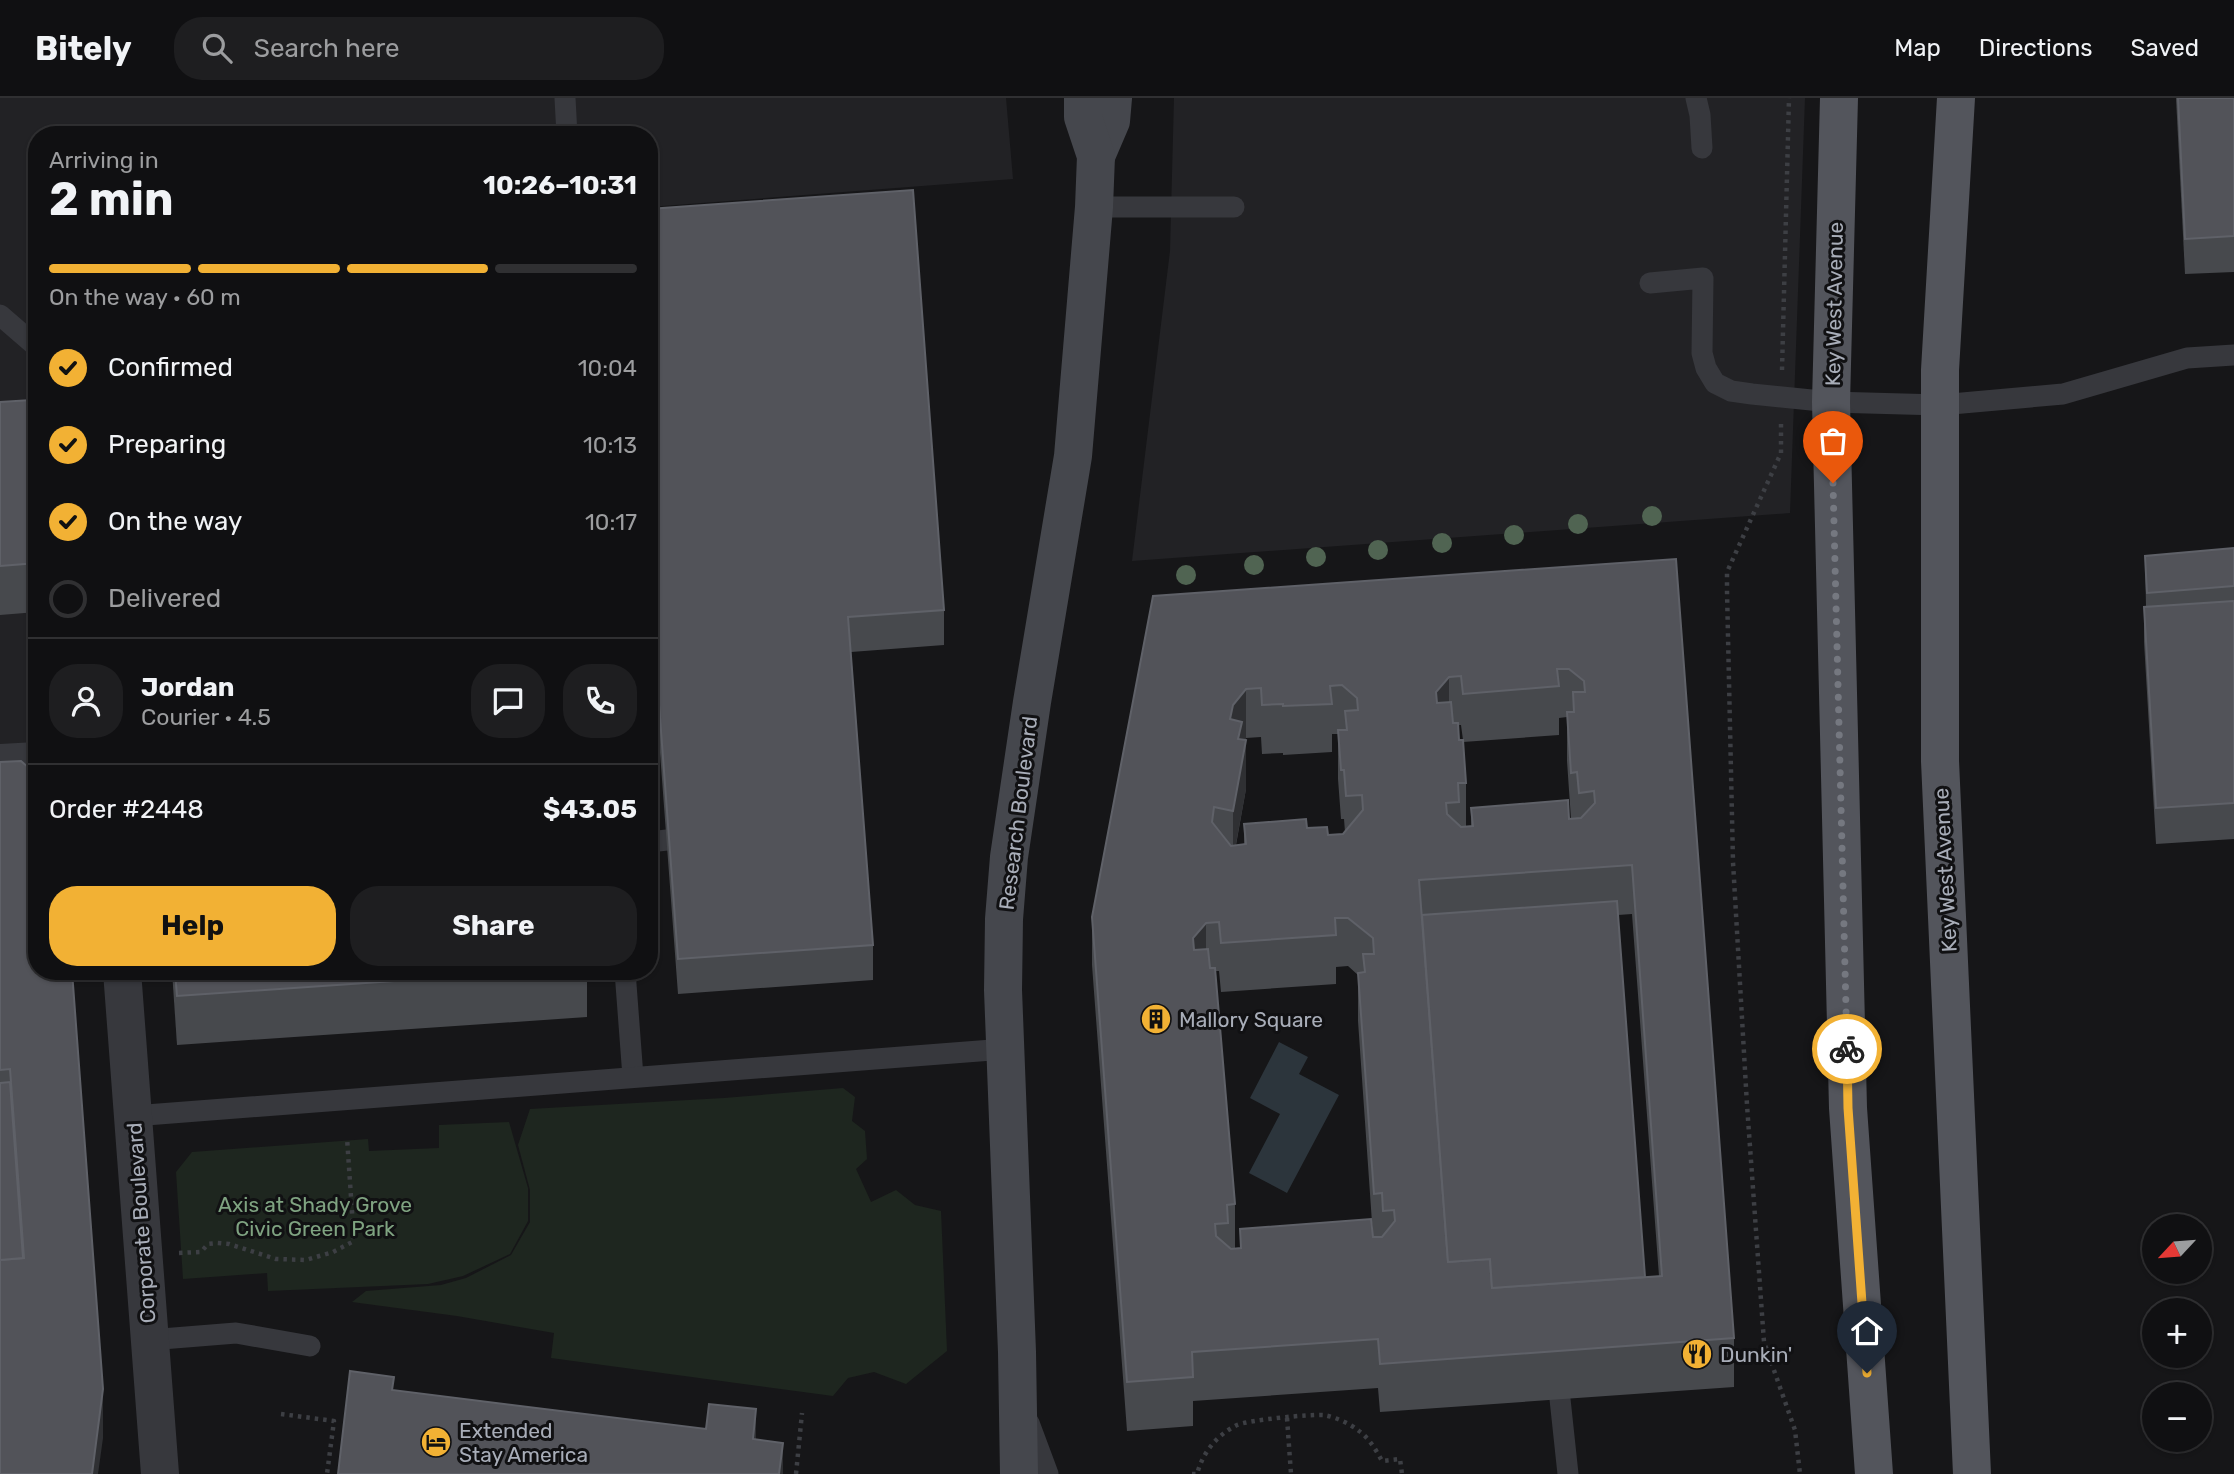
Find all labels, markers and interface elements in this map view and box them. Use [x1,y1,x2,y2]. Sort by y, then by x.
search box [174,17,664,80]
text: Bitely [35,29,132,68]
icon: search [198,29,236,67]
text: Search here [254,33,400,64]
text: Map [1894,34,1941,62]
text: Directions [1979,34,2092,62]
text: Saved [2130,34,2199,62]
text: Arriving in [49,146,159,174]
text: 10:26–10:31 [483,170,637,201]
text: 2 min [49,172,174,227]
street label: Key West Avenue [1820,222,1848,386]
text: On the way · 60 m [49,283,241,311]
icon: check [49,349,87,387]
text: Confirmed [108,352,233,383]
text: 10:04 [578,354,637,382]
pin [1803,411,1863,483]
icon: bag [1814,422,1852,460]
icon: check [49,426,87,464]
text: Preparing [108,429,226,460]
text: 10:13 [583,431,637,459]
icon: check [49,503,87,541]
text: On the way [108,506,242,537]
text: 10:17 [585,508,637,536]
text: Delivered [108,583,221,614]
button: person [49,664,123,738]
button: chat [471,664,545,738]
button: phone [563,664,637,738]
text: Jordan [141,672,234,703]
text: Courier · 4.5 [141,703,271,731]
street label: Research Boulevard [994,715,1042,911]
street label: Key West Avenue [1928,787,1962,953]
text: Order #2448 [49,794,204,825]
text: $43.05 [543,794,637,825]
button: Help [49,886,336,966]
button: Share [350,886,637,966]
building icon: Mallory Square [1139,1002,1173,1036]
place label: Mallory Square [1179,1007,1323,1032]
courier [1812,1014,1882,1084]
icon: bike [1828,1030,1866,1068]
street label: Corporate Boulevard [122,1122,160,1324]
park label: Axis at Shady Grove Civic Green Park [218,1192,412,1241]
north arrow [2142,1214,2212,1284]
map controls [2142,1214,2212,1452]
button: + [2142,1298,2212,1368]
pin [1837,1301,1897,1373]
icon: home [1848,1312,1886,1350]
restaurant icon: Dunkin' [1680,1337,1714,1371]
place label: Dunkin' [1720,1342,1792,1367]
button: − [2142,1382,2212,1452]
place label: Extended Stay America [459,1418,588,1467]
hotel icon: Extended Stay America [419,1425,453,1459]

